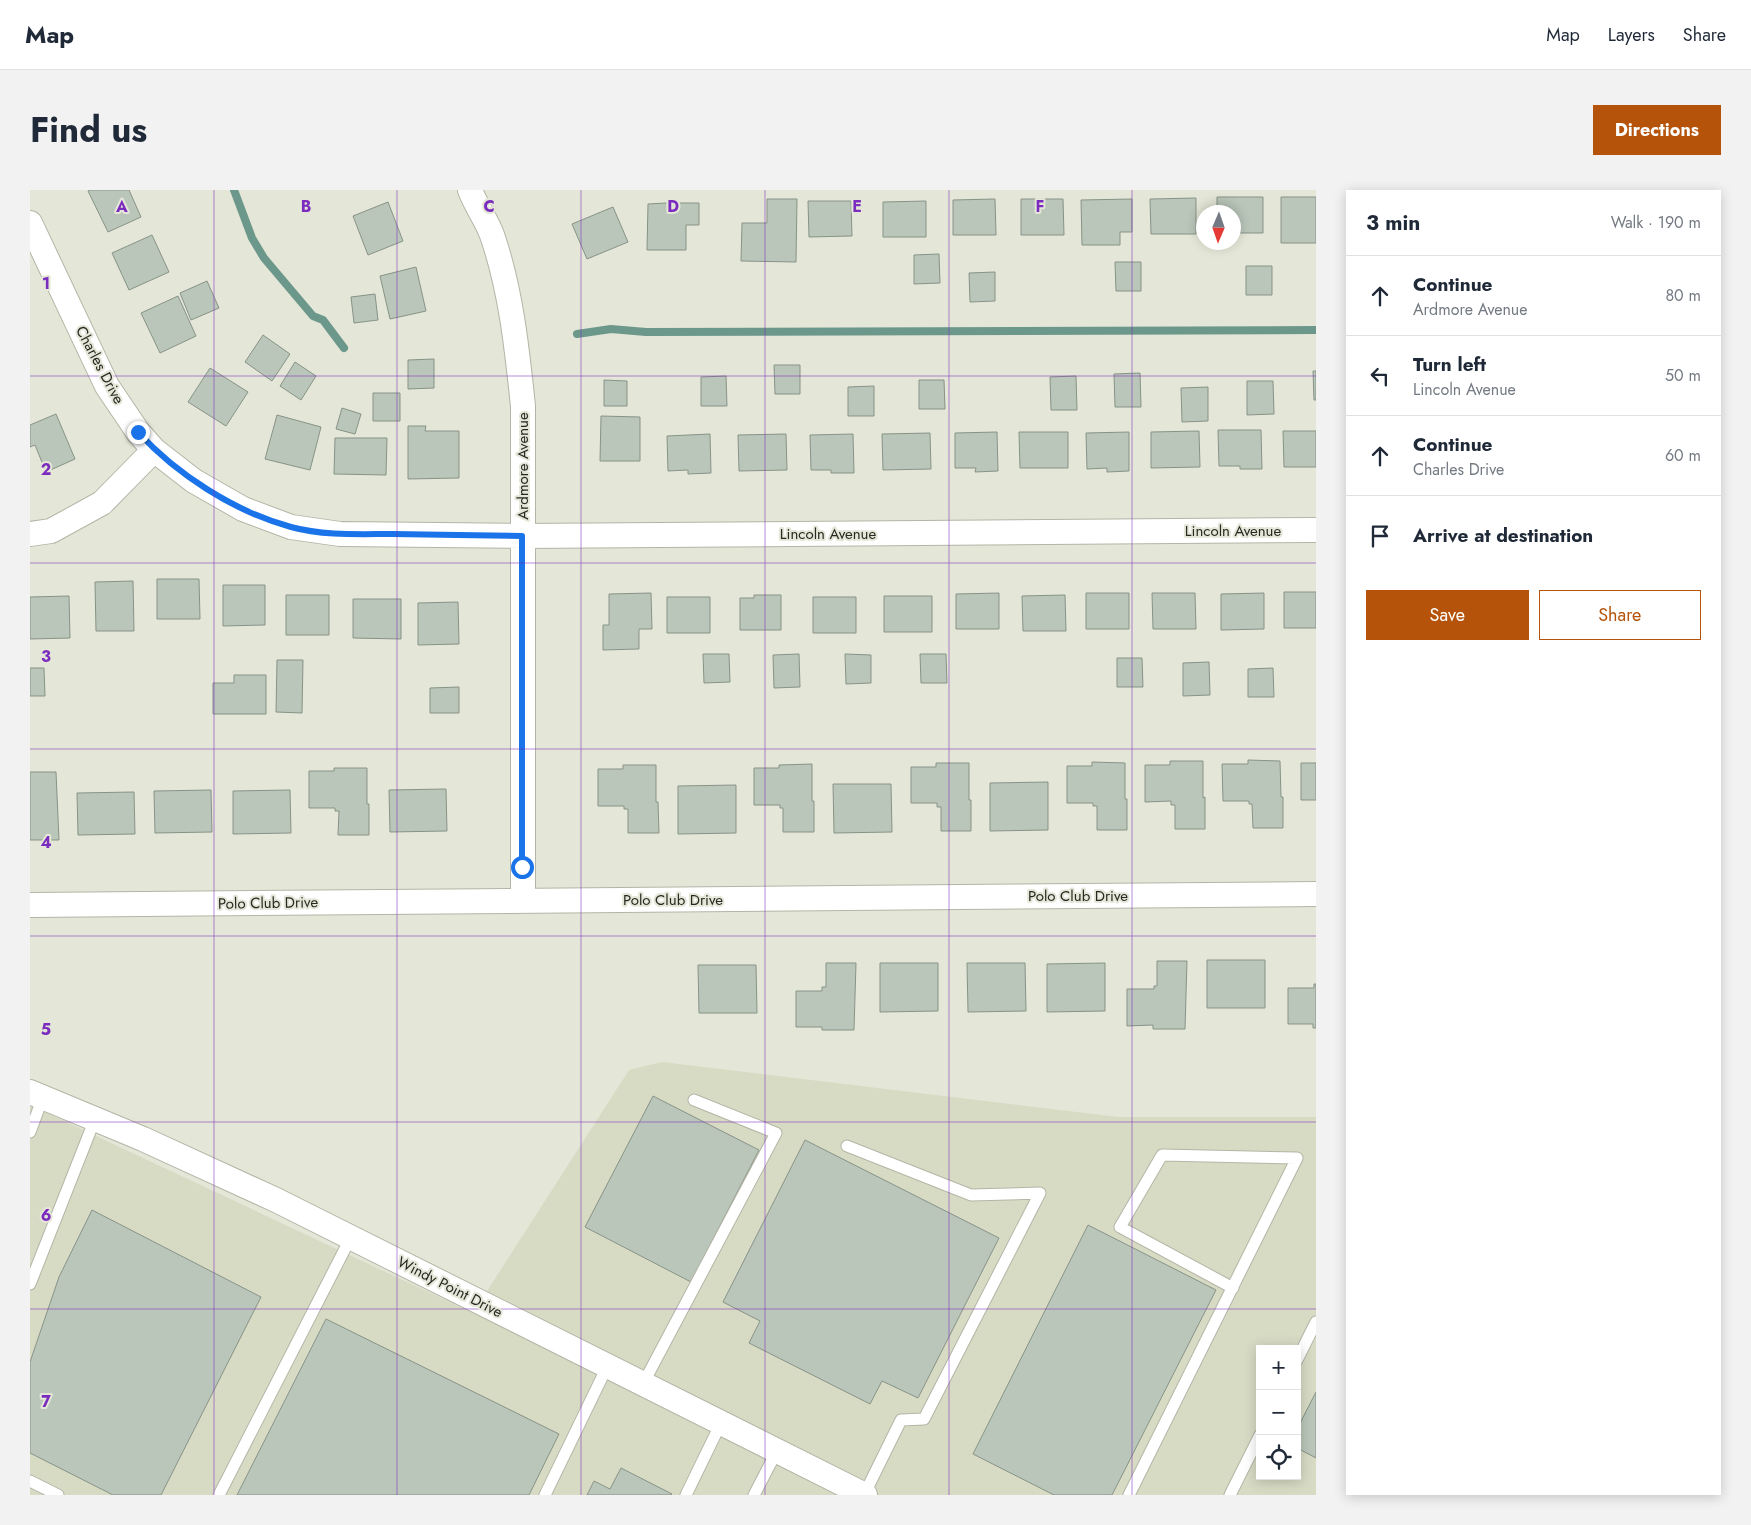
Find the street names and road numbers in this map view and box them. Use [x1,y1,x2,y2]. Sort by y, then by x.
street label: Charles Drive [70,322,130,408]
street label: Ardmore Avenue [512,412,534,520]
street label: Lincoln Avenue [1185,520,1281,542]
street label: Lincoln Avenue [780,523,876,545]
street label: Polo Club Drive [1028,885,1128,907]
street label: Polo Club Drive [623,889,723,911]
street label: Polo Club Drive [218,891,319,915]
street label: Windy Point Drive [394,1251,507,1323]

